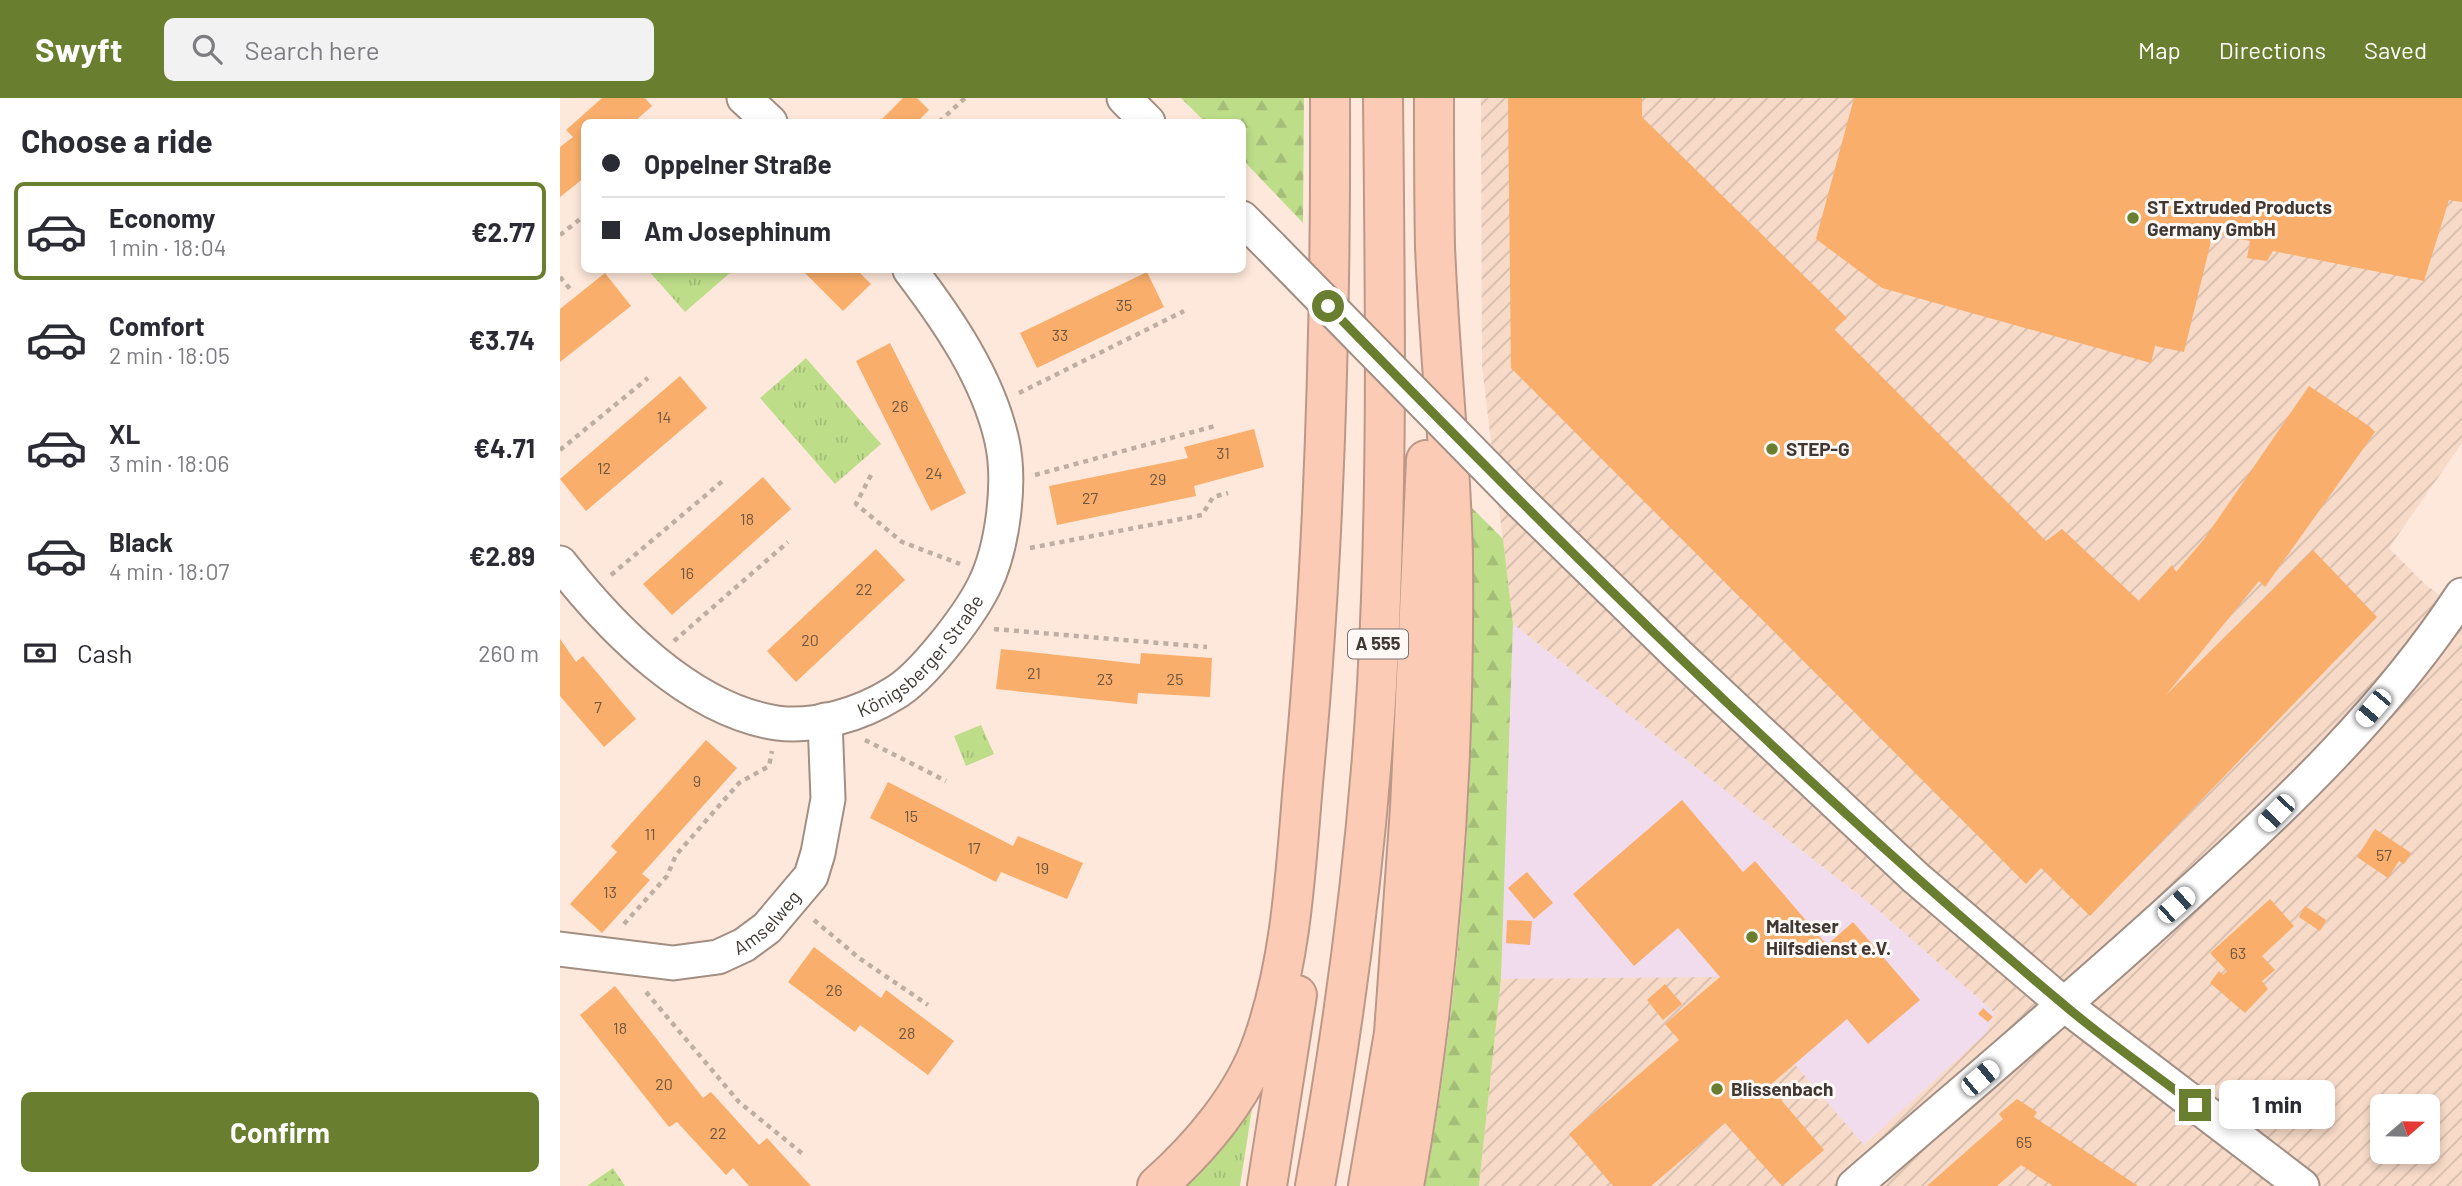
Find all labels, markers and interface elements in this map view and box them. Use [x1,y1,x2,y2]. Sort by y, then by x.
search box [164,18,654,81]
text: Swyft [35,29,122,69]
icon: search [188,30,226,68]
text: Search here [244,34,380,65]
text: Map [2138,35,2181,64]
text: Directions [2219,35,2326,64]
text: Saved [2364,35,2427,64]
text: Choose a ride [21,121,213,159]
text: Oppelner Straße [644,148,832,179]
place label: ST Extruded Products Germany GmbH [2147,195,2332,240]
icon: car [25,200,88,263]
text: Economy [109,202,215,233]
marker: ST Extruded Products Germany GmbH [2125,210,2141,226]
text: Am Josephinum [644,215,831,246]
text: €2.77 [471,216,535,247]
text: 1 min · 18:04 [109,233,226,261]
route start [1312,290,1344,322]
house number: 35 [1116,295,1132,314]
icon: car [25,308,88,371]
text: Comfort [109,310,205,341]
text: €3.74 [469,324,535,355]
house number: 33 [1052,325,1068,344]
text: 2 min · 18:05 [109,341,230,369]
house number: 26 [892,396,908,415]
house number: 14 [657,407,671,426]
icon: car [25,416,88,479]
text: XL [109,418,140,449]
text: €4.71 [473,432,535,463]
place label: STEP-G [1786,437,1850,460]
marker: STEP-G [1764,441,1780,457]
house number: 31 [1216,443,1230,462]
text: 3 min · 18:06 [109,449,229,477]
house number: 12 [597,458,611,477]
house number: 24 [925,463,943,482]
house number: 29 [1150,469,1166,488]
house number: 27 [1082,488,1098,507]
house number: 18 [740,509,754,528]
icon: car [25,524,88,587]
text: Black [109,526,173,557]
text: €2.89 [469,540,535,571]
text: 4 min · 18:07 [109,557,229,585]
house number: 16 [680,563,694,582]
house number: 22 [855,579,873,598]
street label: Königsberger Straße [854,590,988,721]
house number: 20 [801,630,819,649]
road number: A 555 [1348,630,1408,658]
icon: cash [21,634,59,672]
text: Cash [77,637,132,668]
text: 260 m [478,639,539,667]
house number: 21 [1027,663,1041,682]
house number: 23 [1097,669,1113,688]
house number: 25 [1167,669,1183,688]
car [2352,685,2395,731]
house number: 7 [594,697,602,716]
house number: 9 [693,771,701,790]
car [2254,791,2299,835]
house number: 15 [904,806,918,825]
house number: 11 [644,824,656,843]
house number: 17 [967,838,981,857]
house number: 57 [2376,845,2392,864]
house number: 19 [1035,858,1049,877]
house number: 13 [603,882,617,901]
car [2154,883,2199,927]
street label: Amselweg [730,885,805,959]
place label: Malteser Hilfsdienst e.V. [1766,914,1891,959]
marker: Malteser Hilfsdienst e.V. [1744,929,1760,945]
house number: 63 [2230,943,2246,962]
house number: 26 [826,980,842,999]
house number: 18 [613,1018,627,1037]
house number: 28 [899,1023,915,1042]
car [1958,1056,2003,1100]
house number: 20 [655,1074,673,1093]
place label: Blissenbach [1731,1077,1833,1100]
callout: 1 min [2220,1080,2335,1130]
marker: Blissenbach [1709,1081,1725,1097]
route end [2179,1089,2211,1121]
text: 1 min [2252,1090,2302,1118]
button: Confirm [21,1092,539,1172]
north arrow [2370,1094,2440,1164]
map controls [2370,1094,2440,1164]
house number: 22 [709,1123,727,1142]
house number: 65 [2016,1132,2032,1151]

